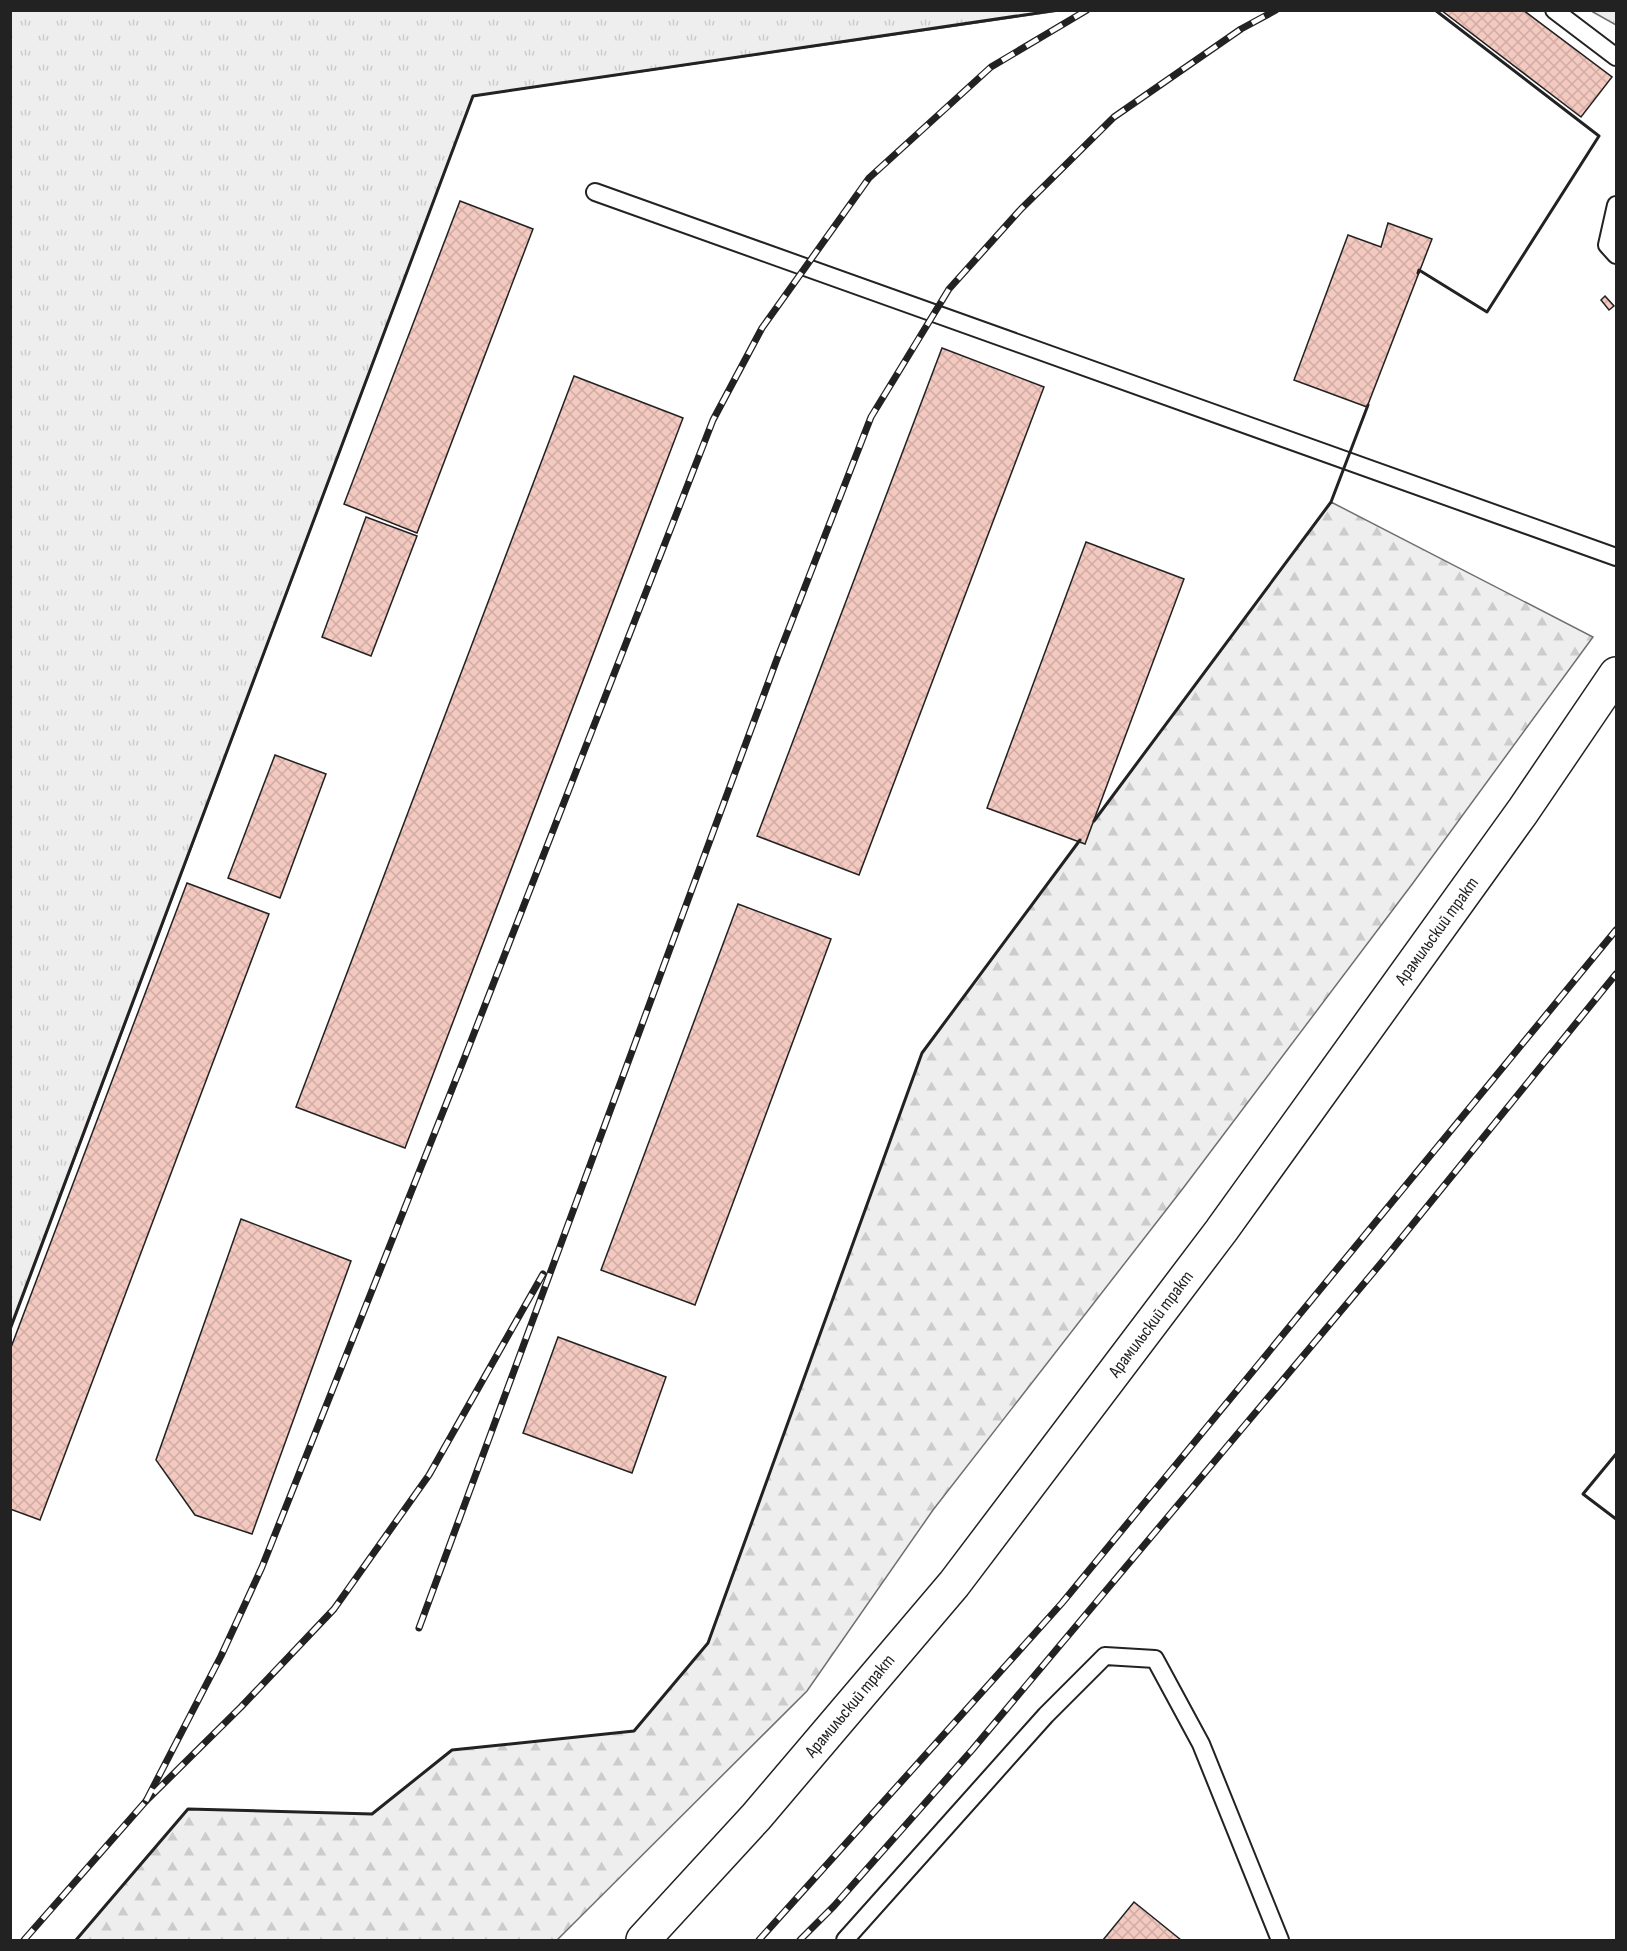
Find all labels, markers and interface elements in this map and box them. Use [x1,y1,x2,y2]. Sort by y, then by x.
street label: Арамильский тракт [1390,873,1483,990]
street label: Арамильский тракт [1103,1267,1198,1382]
street label: Арамильский тракт [800,1650,899,1763]

